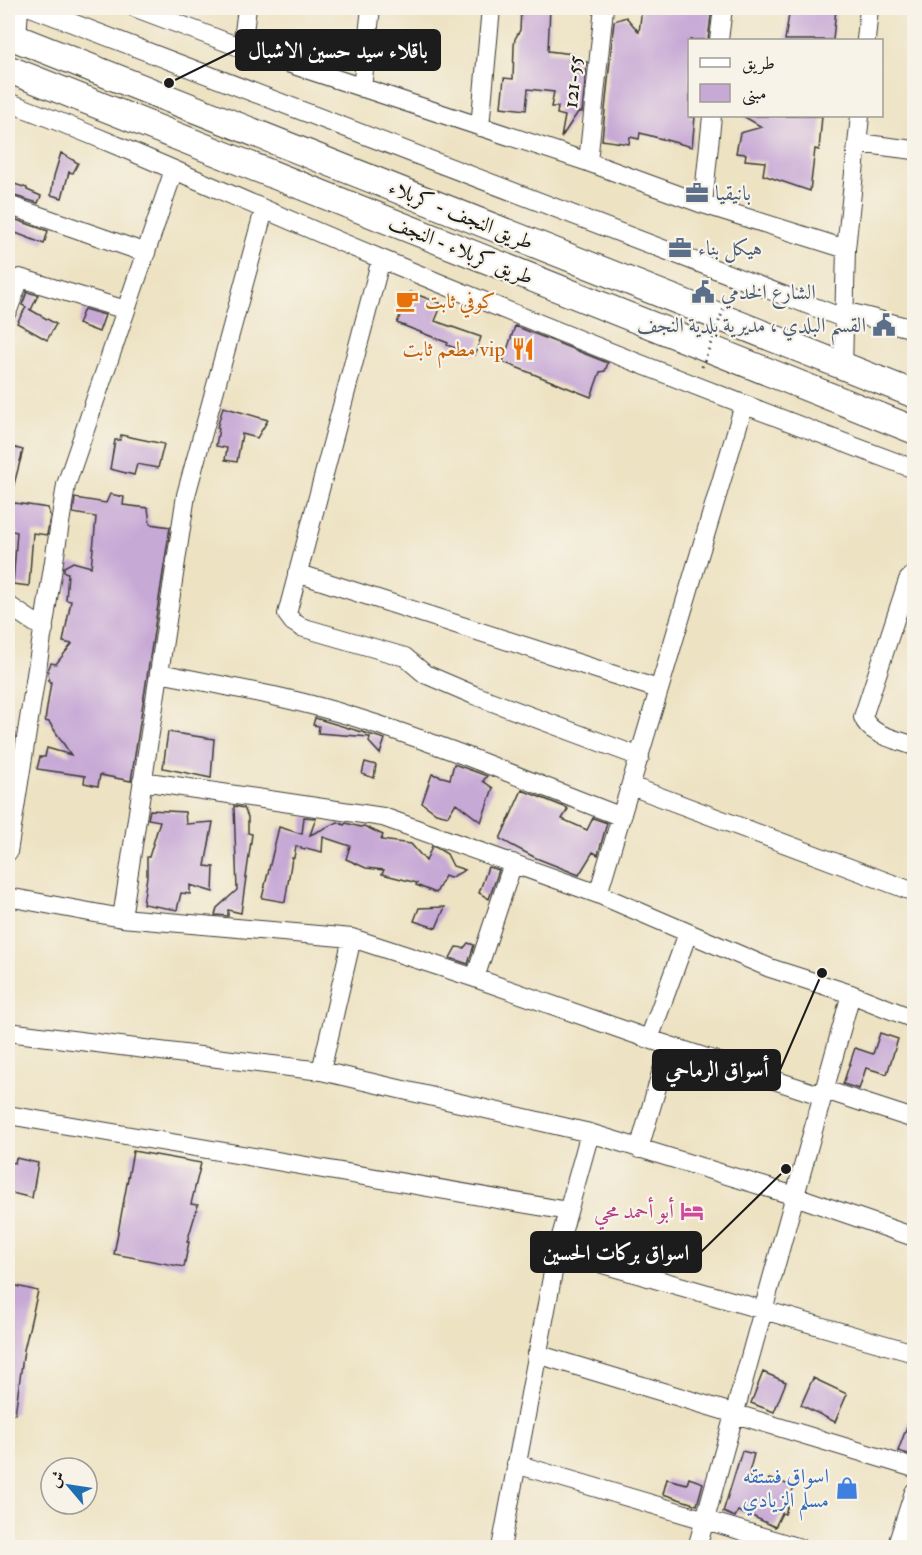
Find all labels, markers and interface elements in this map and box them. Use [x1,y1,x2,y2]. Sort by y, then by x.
callout: باقلاء سيد حسين الاشبال [236,30,440,70]
text: باقلاء سيد حسين الاشبال [248,37,428,65]
legend [688,39,883,117]
text: طريق [742,52,775,75]
street label: 121-55 [557,53,589,110]
text: مبنى [742,82,767,106]
street label: طريق النجف - کربلاء [385,174,537,256]
office icon: بانيقيا [684,180,710,206]
place label: بانيقيا [715,180,751,207]
street label: طريق کربلاء - النجف [385,209,537,291]
office icon: هيكل بناء [667,235,693,261]
place label: هيكل بناء [698,235,762,263]
public building icon: الشارع الخدمي [690,279,716,305]
place label: الشارع الخدمي [721,279,816,310]
cafe icon: كوفي ثابت [394,288,420,314]
place label: كوفي ثابت [425,288,496,318]
place label: القسم البلدي ، مديرية بلدية النجف [637,312,866,346]
public building icon: القسم البلدي ، مديرية بلدية النجف [871,312,897,338]
place label: مطعم ثابت vip [402,336,505,369]
restaurant icon: مطعم ثابت vip [510,336,536,362]
callout: أسواق الرماحي [653,1050,780,1090]
text: أسواق الرماحي [664,1054,770,1088]
place label: أبو أحمد محي [594,1196,674,1231]
hotel icon: أبو أحمد محي [679,1198,705,1224]
callout: اسواق بركات الحسين [531,1232,701,1272]
text: اسواق بركات الحسين [543,1239,689,1267]
north arrow [39,1456,99,1516]
place label: اسواق فستقه مسلم الزيادي [742,1463,829,1521]
text: ش [44,1467,69,1491]
shop icon: اسواق فستقه مسلم الزيادي [834,1475,860,1501]

